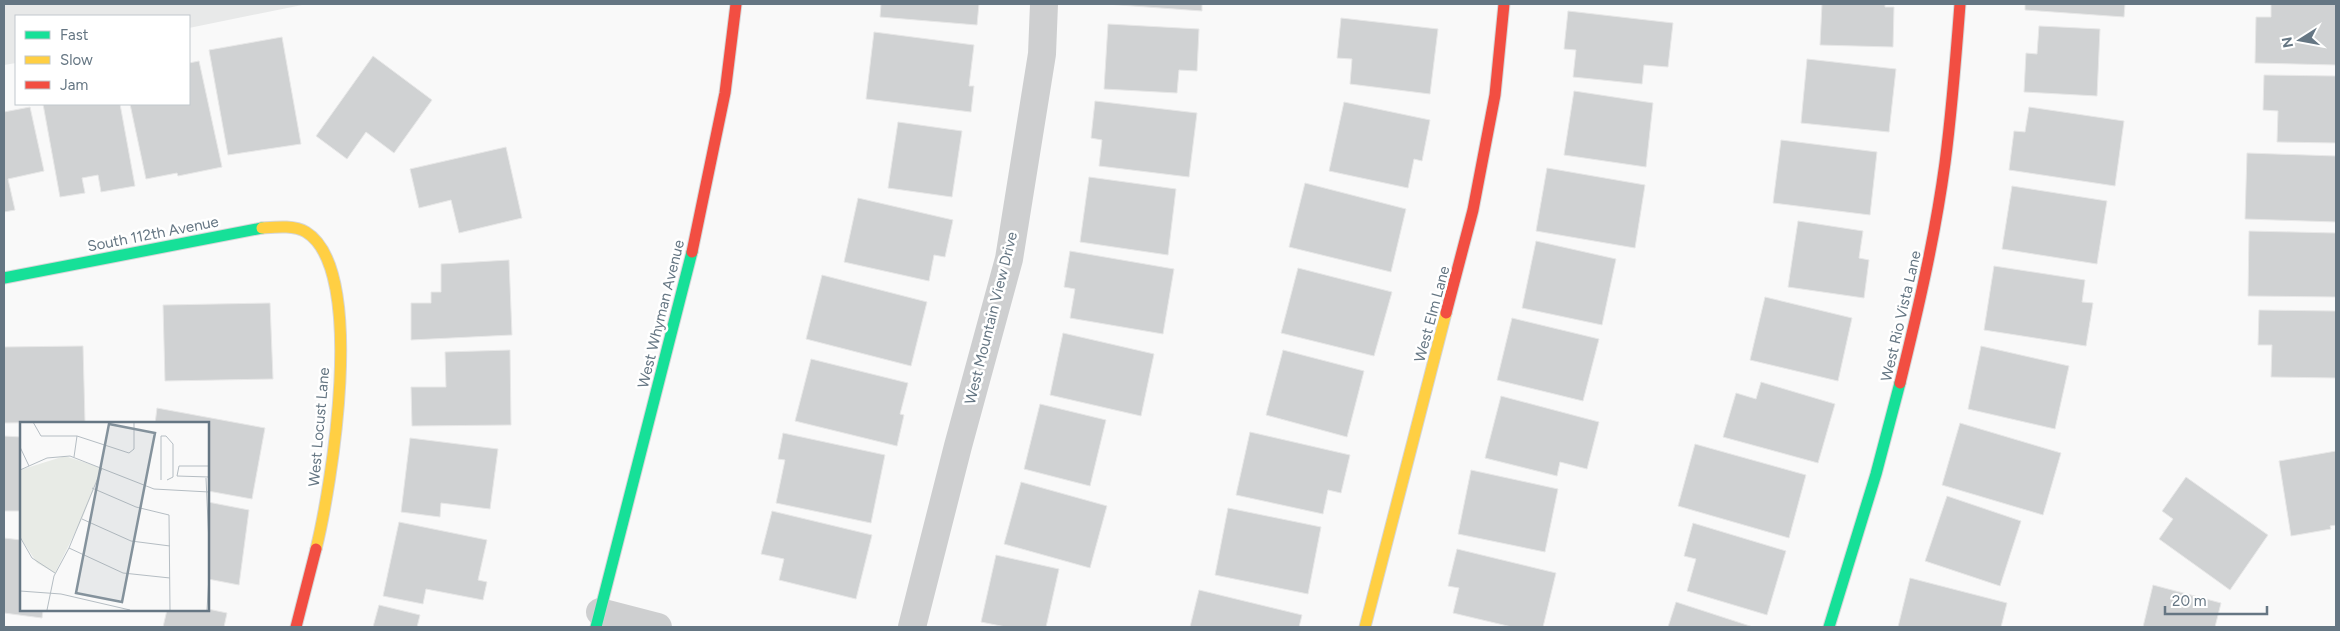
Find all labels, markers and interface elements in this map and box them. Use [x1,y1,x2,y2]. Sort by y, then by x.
legend [15,15,190,105]
north arrow [2275,15,2325,65]
text: Fast [60,26,89,44]
text: N [2278,35,2297,49]
text: Slow [60,51,93,69]
text: Jam [60,76,88,94]
street label: South 112th Avenue [86,212,220,256]
street label: West Mountain View Drive [961,230,1021,406]
street label: West Whyman Avenue [634,238,688,390]
street label: West Rio Vista Lane [1877,249,1925,383]
street label: West Elm Lane [1410,264,1454,364]
street label: West Locust Lane [305,367,333,487]
inset map [20,422,209,611]
scale bar [2165,584,2268,616]
text: 20 m [2172,592,2206,610]

